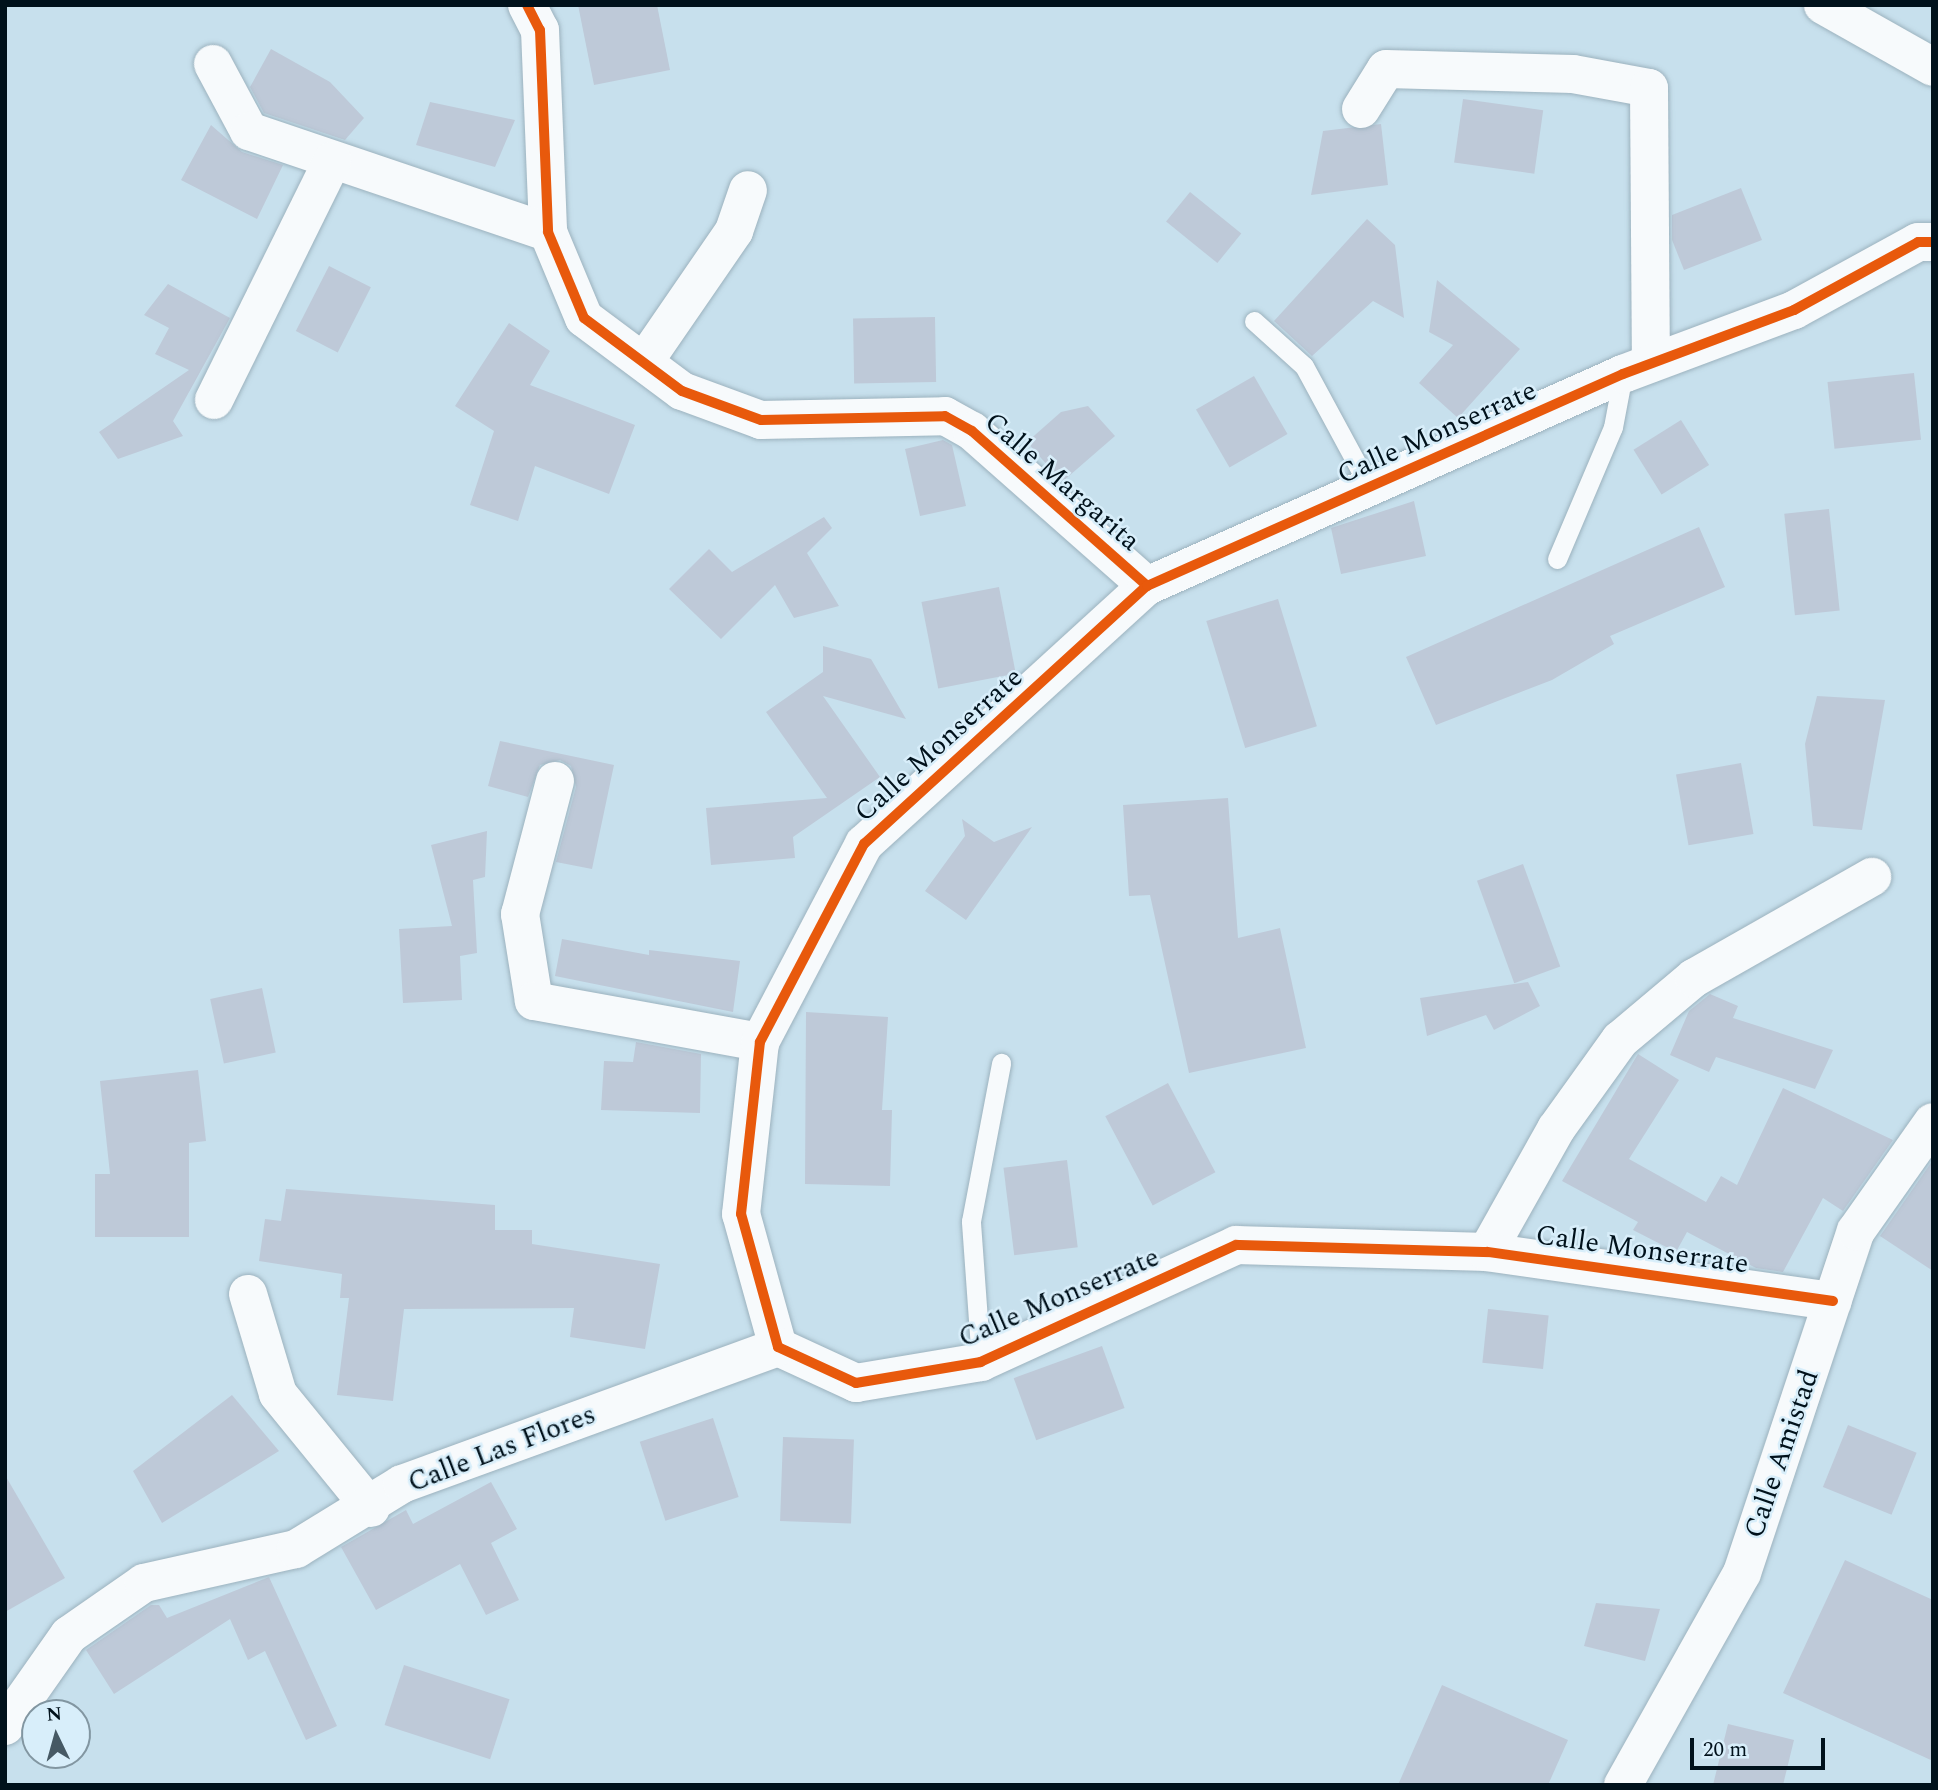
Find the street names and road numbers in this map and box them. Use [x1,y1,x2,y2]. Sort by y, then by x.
street label: Calle Monserrate [1332,374,1542,492]
street label: Calle Margarita [977,405,1147,559]
street label: Calle Monserrate [848,661,1030,829]
street label: Calle Monserrate [1533,1218,1751,1282]
street label: Calle Monserrate [954,1241,1164,1355]
street label: Calle Amistad [1738,1365,1826,1543]
street label: Calle Las Flores [403,1398,601,1500]

